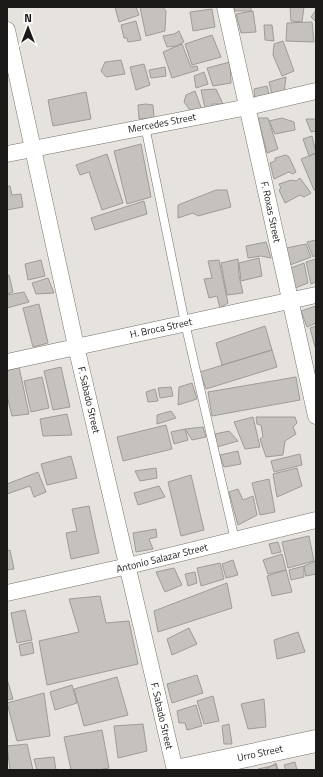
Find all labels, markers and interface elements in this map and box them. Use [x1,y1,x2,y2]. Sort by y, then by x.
north arrow [8,8,48,48]
text: N [24,10,32,26]
street label: Mercedes Street [127,109,198,137]
street label: F. Roxas Street [257,180,285,244]
street label: H. Broca Street [128,314,194,342]
street label: F. Sabado Street [74,365,104,435]
street label: Antonio Salazar Street [115,539,210,577]
street label: F. Sabado Street [147,681,177,751]
street label: Urro Street [236,741,285,765]

